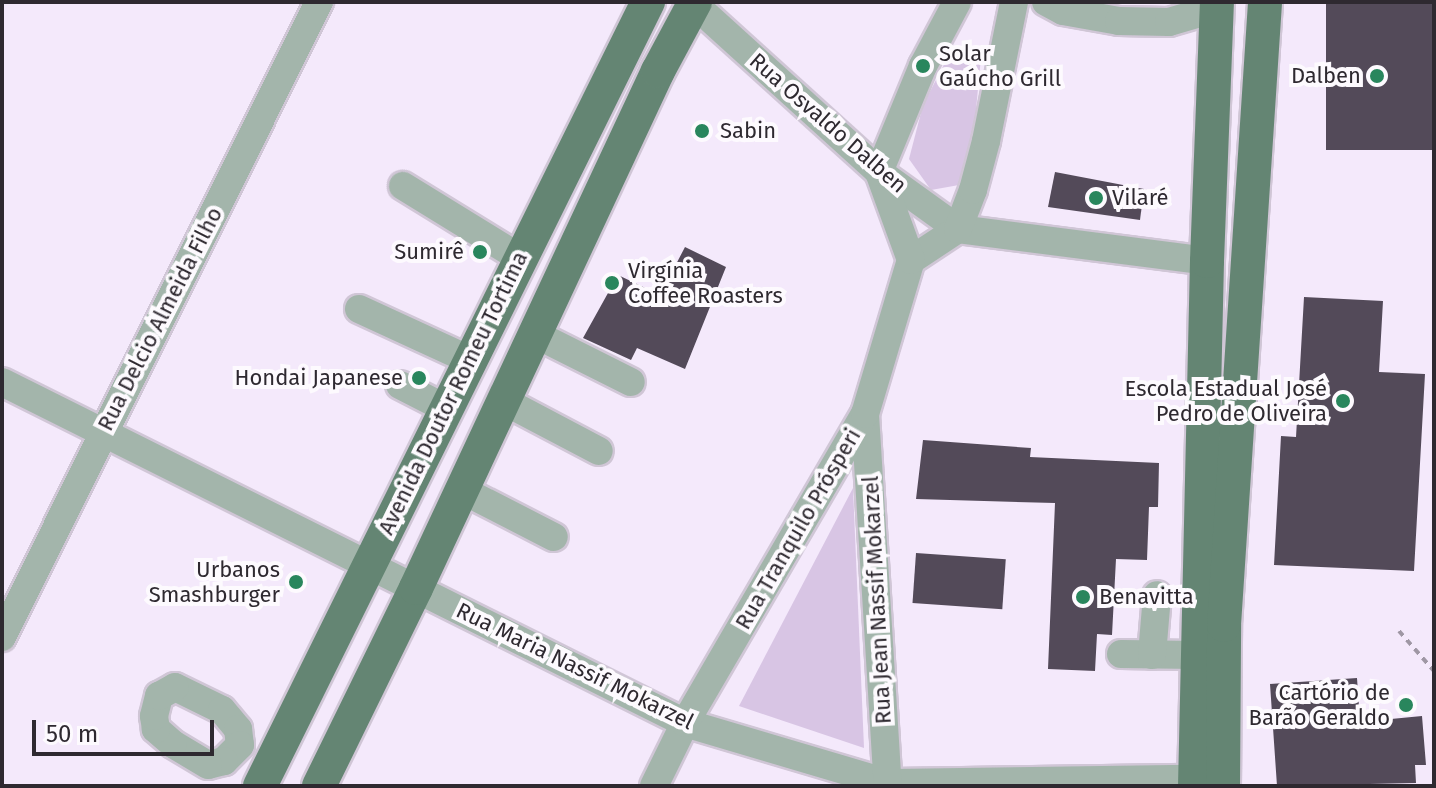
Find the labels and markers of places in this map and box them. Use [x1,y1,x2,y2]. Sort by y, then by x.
place label: Solar Gaúcho Grill [939,40,1061,92]
marker: Solar Gaúcho Grill [914,57,932,75]
place label: Dalben [1291,63,1361,89]
marker: Dalben [1368,67,1386,85]
place label: Sabin [720,118,776,144]
marker: Sabin [691,120,713,142]
place label: Vilaré [1112,185,1169,211]
marker: Vilaré [1087,189,1105,207]
place label: Sumirê [394,239,464,265]
marker: Sumirê [471,243,489,261]
place label: Virgínia Coffee Roasters [628,257,783,308]
marker: Virgínia Coffee Roasters [603,274,621,292]
place label: Hondai Japanese [235,365,403,391]
marker: Hondai Japanese [410,369,428,387]
place label: Escola Estadual José Pedro de Oliveira [1125,375,1327,426]
marker: Escola Estadual José Pedro de Oliveira [1334,392,1352,410]
place label: Urbanos Smashburger [149,556,280,608]
marker: Urbanos Smashburger [287,573,305,591]
place label: Benavitta [1099,584,1194,610]
marker: Benavitta [1074,588,1092,606]
place label: Cartório de Barão Geraldo [1249,679,1390,730]
marker: Cartório de Barão Geraldo [1397,696,1415,714]

